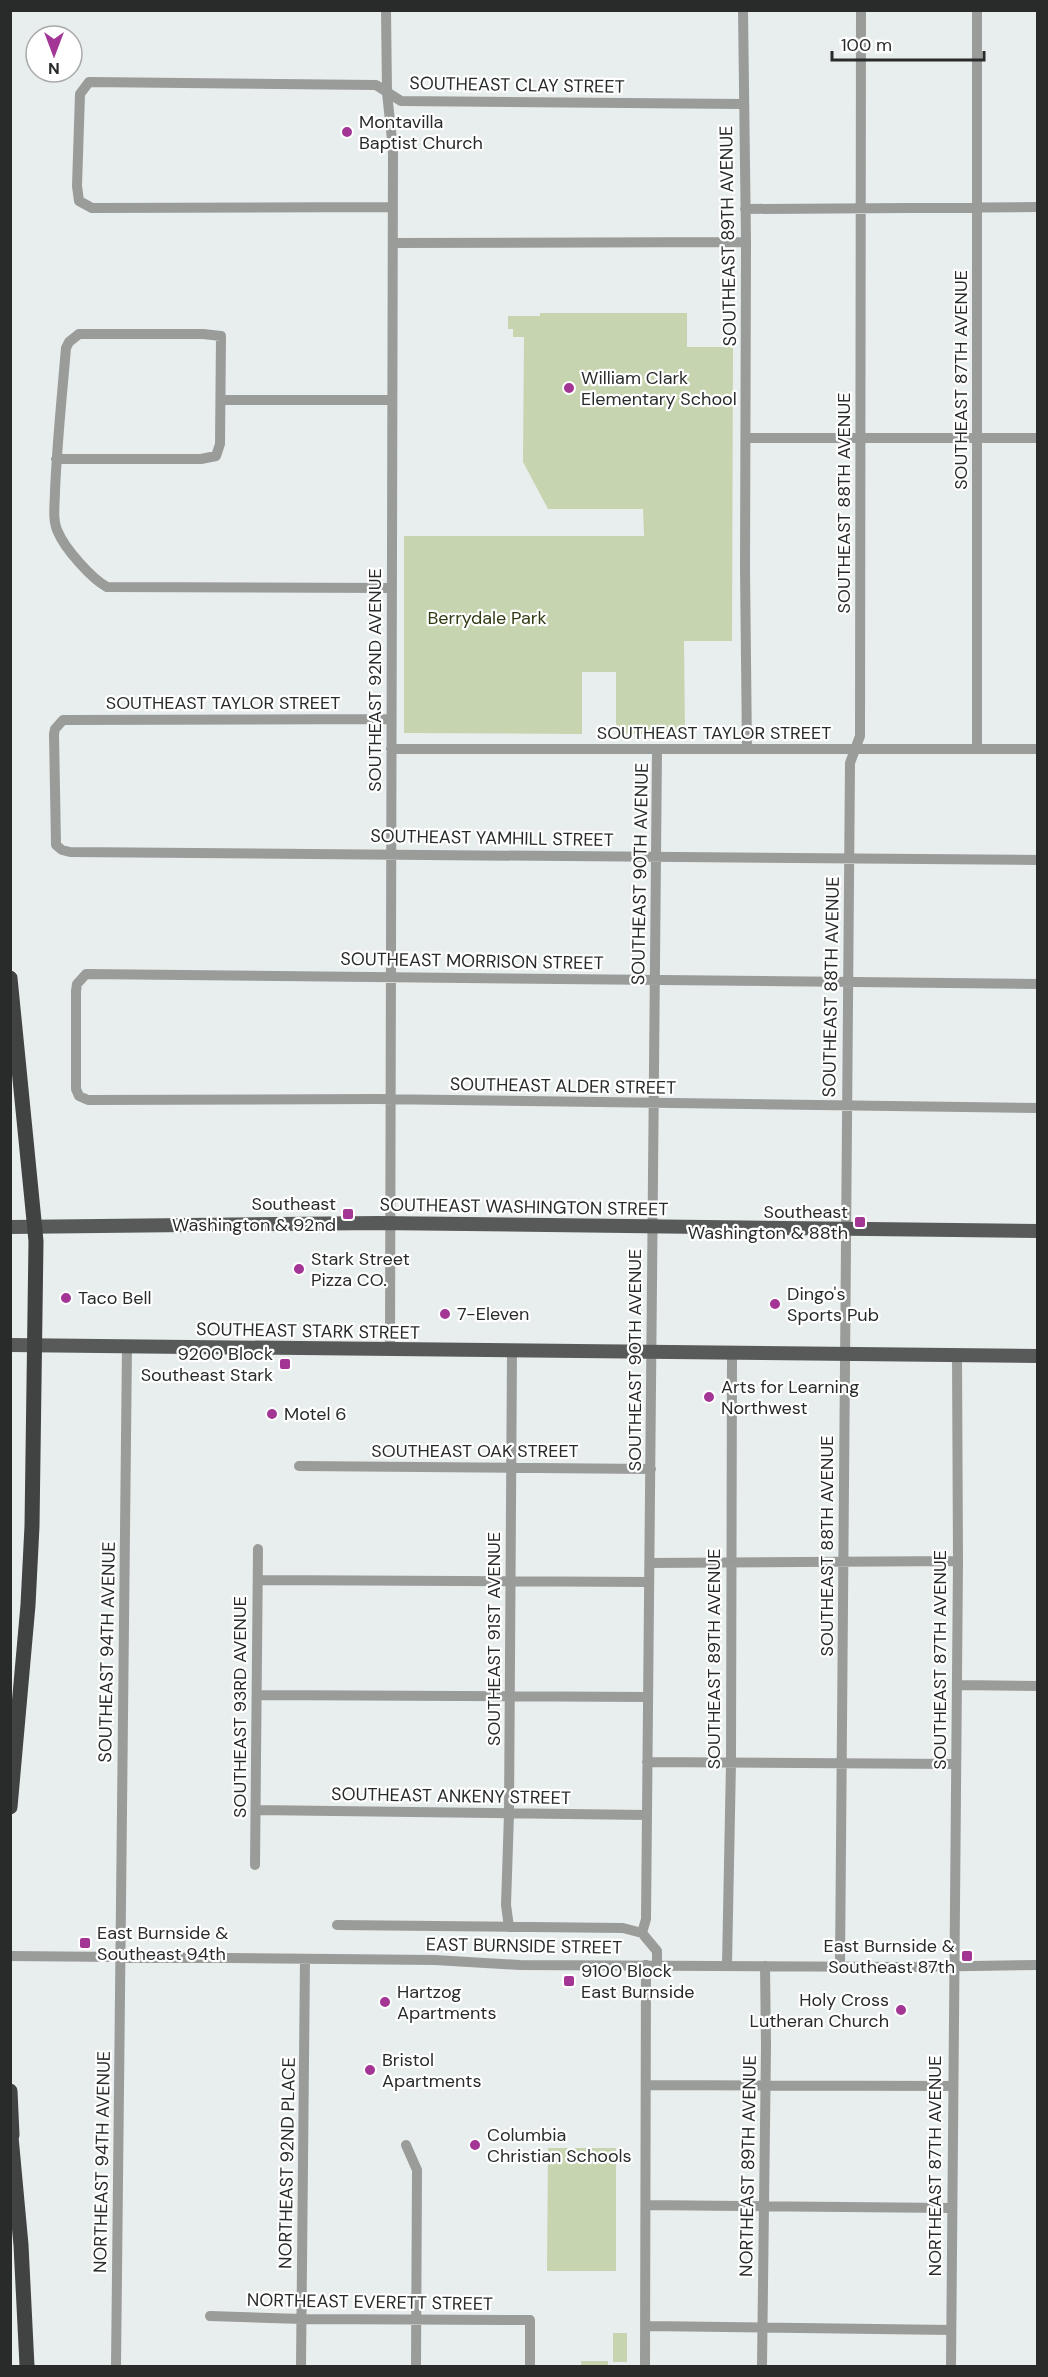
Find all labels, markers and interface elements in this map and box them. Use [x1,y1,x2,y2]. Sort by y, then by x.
north arrow [24,24,84,84]
scale bar [832,24,984,62]
text: 100 m [841,33,892,57]
text: N [48,58,60,79]
street label: SOUTHEAST CLAY STREET [409,71,625,99]
place label: Montavilla Baptist Church [359,110,483,155]
marker: Montavilla Baptist Church [340,125,354,139]
street label: SOUTHEAST 89TH AVENUE [714,125,742,347]
street label: SOUTHEAST 87TH AVENUE [949,270,973,490]
place label: William Clark Elementary School [581,366,737,411]
marker: William Clark Elementary School [562,381,576,395]
street label: SOUTHEAST 88TH AVENUE [832,393,856,613]
street label: SOUTHEAST 92ND AVENUE [363,568,387,792]
park label: Berrydale Park [427,606,547,630]
street label: SOUTHEAST TAYLOR STREET [106,691,340,715]
street label: SOUTHEAST TAYLOR STREET [597,721,831,745]
street label: SOUTHEAST 90TH AVENUE [626,763,654,985]
street label: SOUTHEAST YAMHILL STREET [370,824,614,852]
street label: SOUTHEAST 88TH AVENUE [817,876,845,1098]
street label: SOUTHEAST MORRISON STREET [340,947,604,975]
street label: SOUTHEAST ALDER STREET [450,1072,676,1100]
place label: Southeast Washington & 92nd [172,1192,336,1237]
street label: SOUTHEAST WASHINGTON STREET [379,1192,669,1222]
place label: Southeast Washington & 88th [688,1200,848,1245]
marker: Southeast Washington & 92nd [341,1207,355,1221]
marker: Southeast Washington & 88th [853,1215,867,1229]
place label: Stark Street Pizza CO. [311,1247,410,1292]
street label: SOUTHEAST 90TH AVENUE [623,1249,647,1471]
marker: Stark Street Pizza CO. [292,1262,306,1276]
place label: Dingo's Sports Pub [787,1282,879,1327]
place label: Taco Bell [78,1286,151,1310]
marker: Taco Bell [59,1291,73,1305]
marker: Dingo's Sports Pub [768,1297,782,1311]
place label: 7-Eleven [457,1302,529,1326]
marker: 7-Eleven [438,1307,452,1321]
street label: SOUTHEAST STARK STREET [196,1317,420,1345]
place label: 9200 Block Southeast Stark [141,1342,273,1387]
marker: 9200 Block Southeast Stark [278,1357,292,1371]
place label: Arts for Learning Northwest [721,1375,859,1420]
marker: Arts for Learning Northwest [702,1390,716,1404]
place label: Motel 6 [284,1402,347,1426]
marker: Motel 6 [265,1407,279,1421]
street label: SOUTHEAST 88TH AVENUE [815,1436,839,1656]
street label: SOUTHEAST OAK STREET [371,1439,579,1463]
street label: SOUTHEAST 91ST AVENUE [482,1532,506,1746]
street label: SOUTHEAST 94TH AVENUE [93,1541,121,1763]
street label: SOUTHEAST 89TH AVENUE [702,1549,726,1769]
street label: SOUTHEAST 87TH AVENUE [928,1550,952,1770]
street label: SOUTHEAST 93RD AVENUE [228,1596,252,1818]
street label: SOUTHEAST ANKENY STREET [331,1782,571,1810]
place label: East Burnside & Southeast 94th [97,1921,228,1966]
street label: EAST BURNSIDE STREET [426,1932,622,1960]
place label: East Burnside & Southeast 87th [824,1934,955,1979]
marker: East Burnside & Southeast 94th [78,1936,92,1950]
marker: East Burnside & Southeast 87th [960,1949,974,1963]
place label: 9100 Block East Burnside [581,1959,694,2004]
marker: 9100 Block East Burnside [562,1974,576,1988]
place label: Hartzog Apartments [397,1980,496,2025]
place label: Holy Cross Lutheran Church [749,1988,889,2033]
marker: Hartzog Apartments [378,1995,392,2009]
marker: Holy Cross Lutheran Church [894,2003,908,2017]
place label: Bristol Apartments [382,2048,481,2093]
street label: NORTHEAST 94TH AVENUE [88,2051,116,2273]
street label: NORTHEAST 89TH AVENUE [734,2055,762,2277]
street label: NORTHEAST 87TH AVENUE [923,2056,947,2276]
street label: NORTHEAST 92ND PLACE [273,2057,301,2269]
marker: Bristol Apartments [363,2063,377,2077]
place label: Columbia Christian Schools [487,2123,632,2168]
marker: Columbia Christian Schools [468,2138,482,2152]
street label: NORTHEAST EVERETT STREET [247,2288,493,2316]

